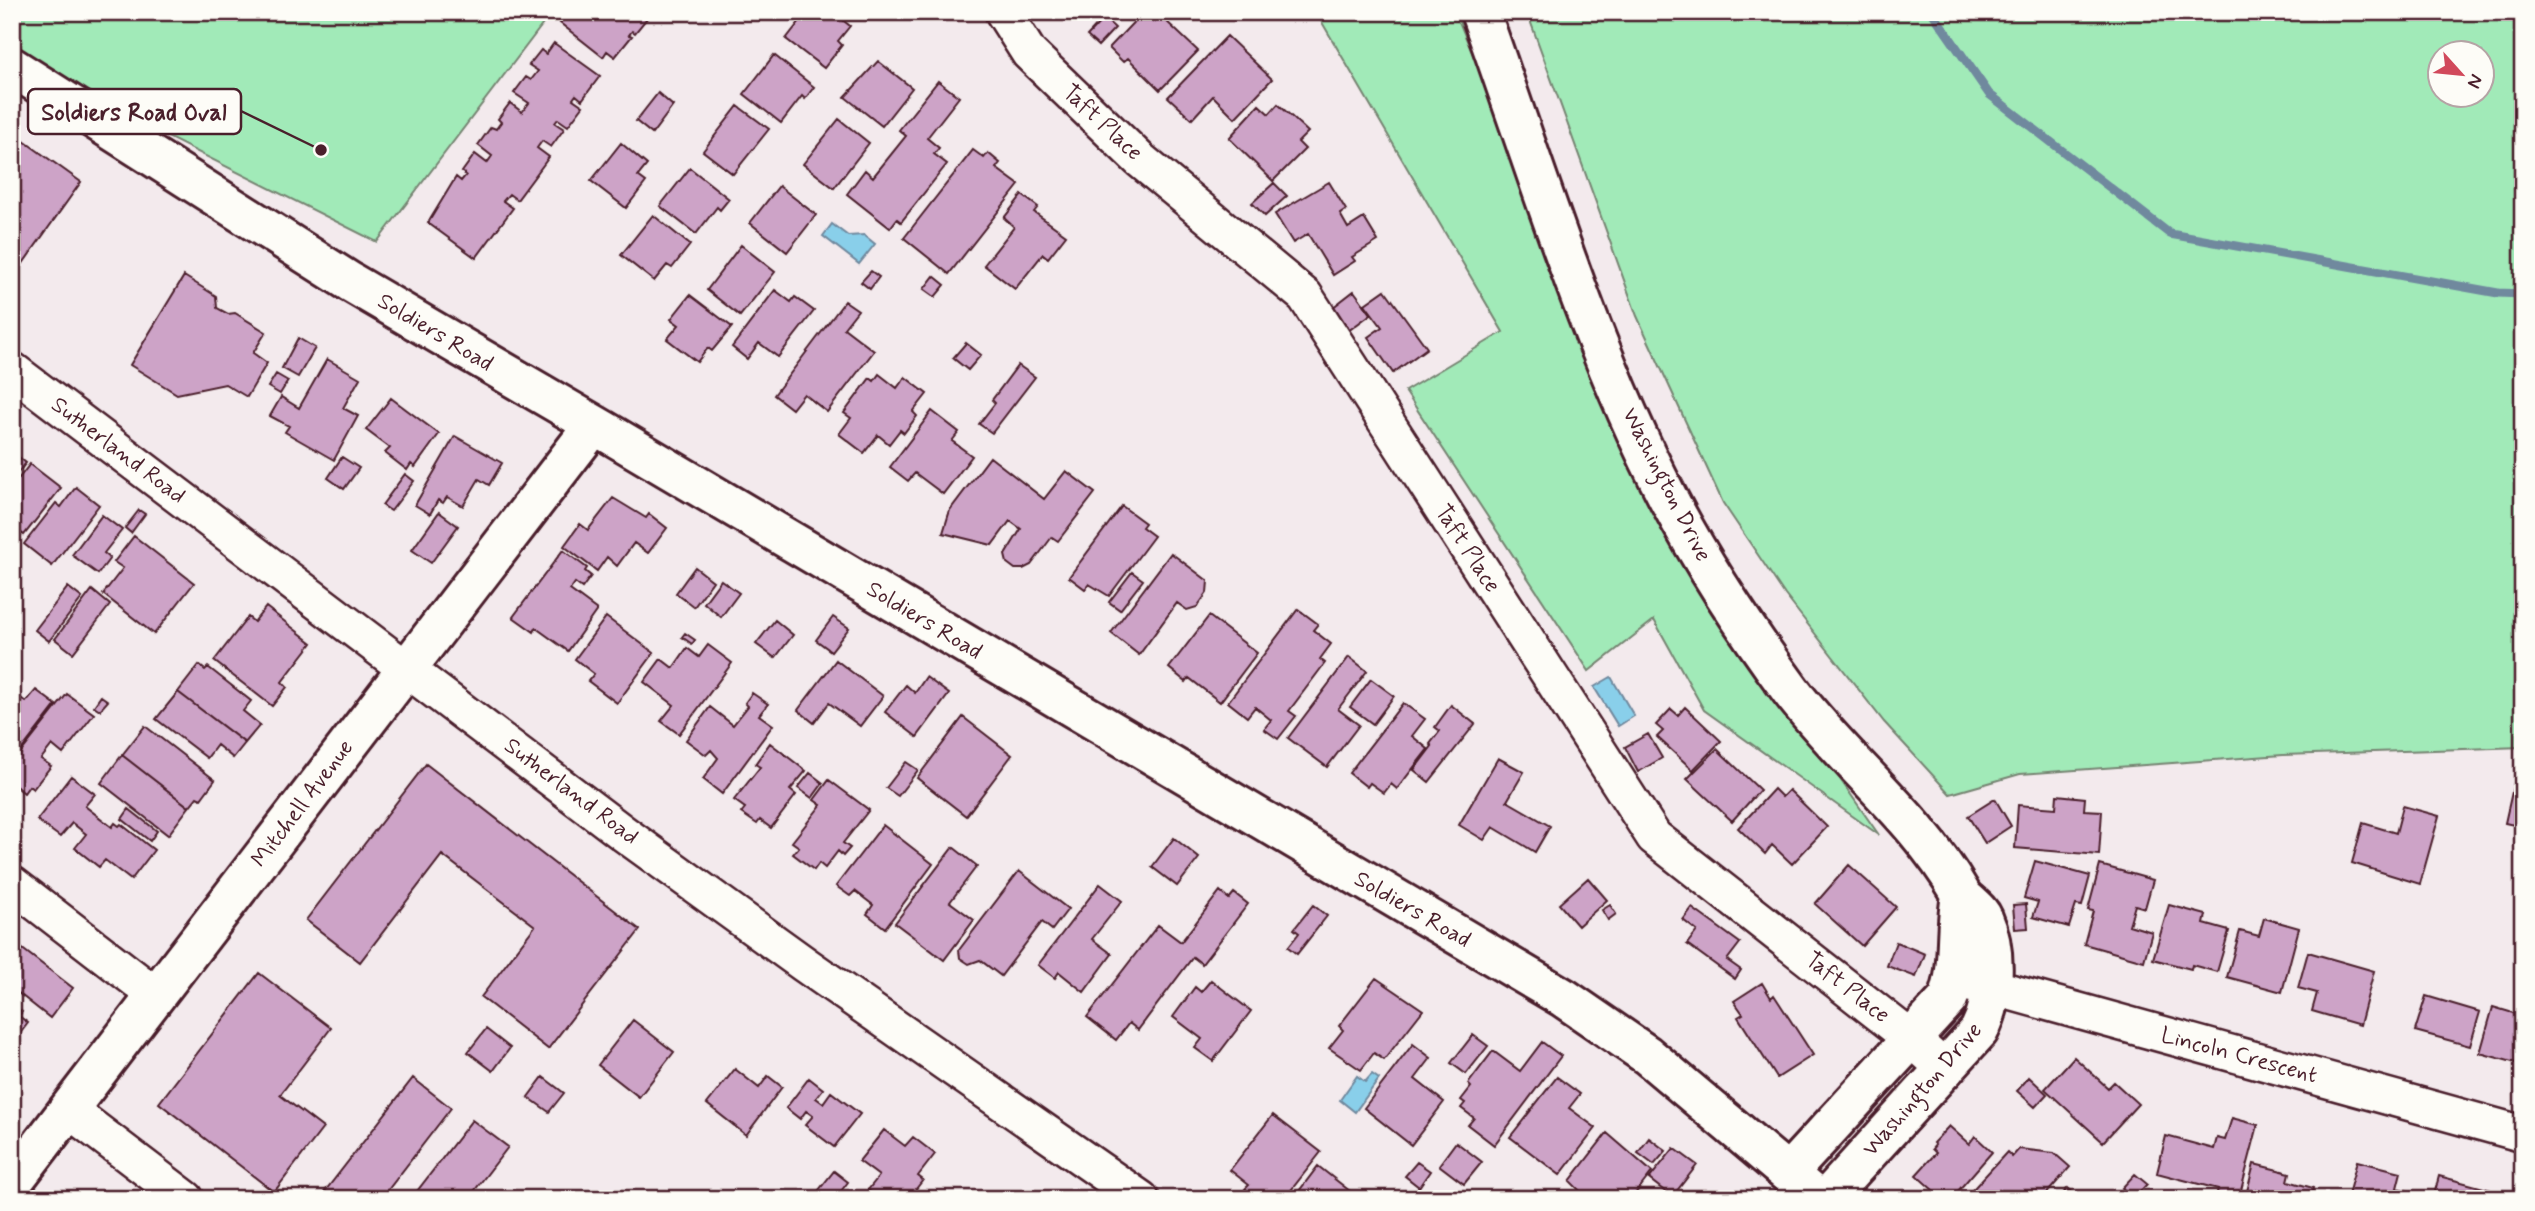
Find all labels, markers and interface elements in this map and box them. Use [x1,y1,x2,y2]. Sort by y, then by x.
north arrow [2426,38,2496,108]
text: N [2461,70,2489,92]
street label: Taft Place [1055,78,1149,168]
callout: Soldiers Road Oval [28,89,241,134]
text: Soldiers Road Oval [41,98,227,129]
street label: Soldiers Road [372,287,498,379]
street label: Sutherland Road [45,391,191,511]
street label: Washington Drive [1613,403,1718,568]
street label: Taft Place [1427,499,1507,599]
street label: Soldiers Road [861,575,987,667]
street label: Sutherland Road [498,732,644,852]
street label: Mitchell Avenue [245,734,361,874]
street label: Soldiers Road [1348,865,1476,955]
street label: Taft Place [1798,945,1896,1031]
street label: Washington Drive [1856,1016,1991,1165]
street label: Lincoln Crescent [2158,1021,2320,1091]

